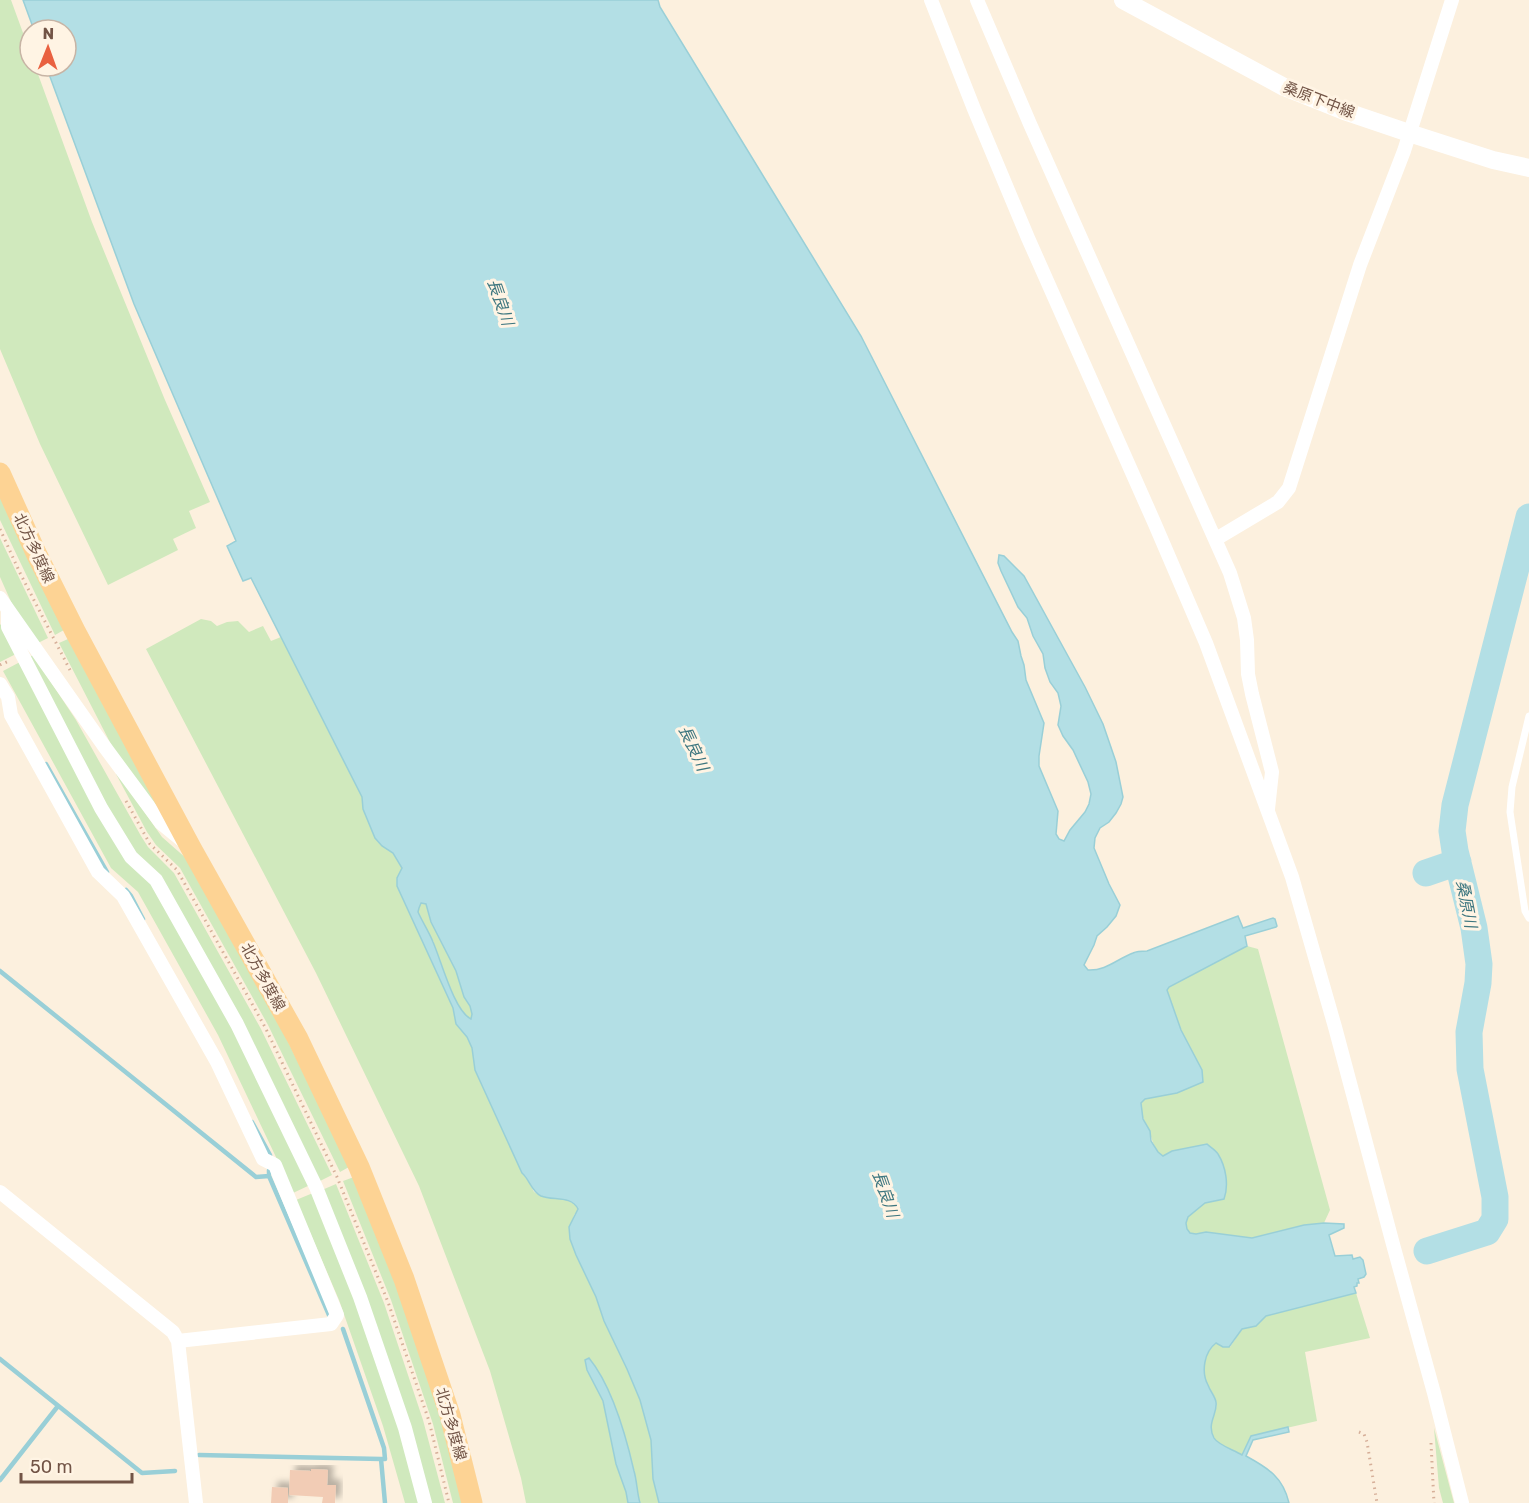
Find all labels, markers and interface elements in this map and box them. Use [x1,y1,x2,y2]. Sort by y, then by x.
north arrow [18,18,78,78]
text: N [42,24,54,43]
street label: 桑原下中線 [1281,78,1357,122]
water label: 長良川 [484,276,518,330]
street label: 北方多度線 [10,510,58,586]
water label: 長良川 [675,722,713,776]
water label: 桑原川 [1453,879,1481,931]
street label: 北方多度線 [237,940,289,1014]
water label: 長良川 [869,1168,903,1222]
street label: 北方多度線 [432,1385,470,1463]
scale bar [21,1446,132,1484]
text: 50 m [30,1456,73,1478]

